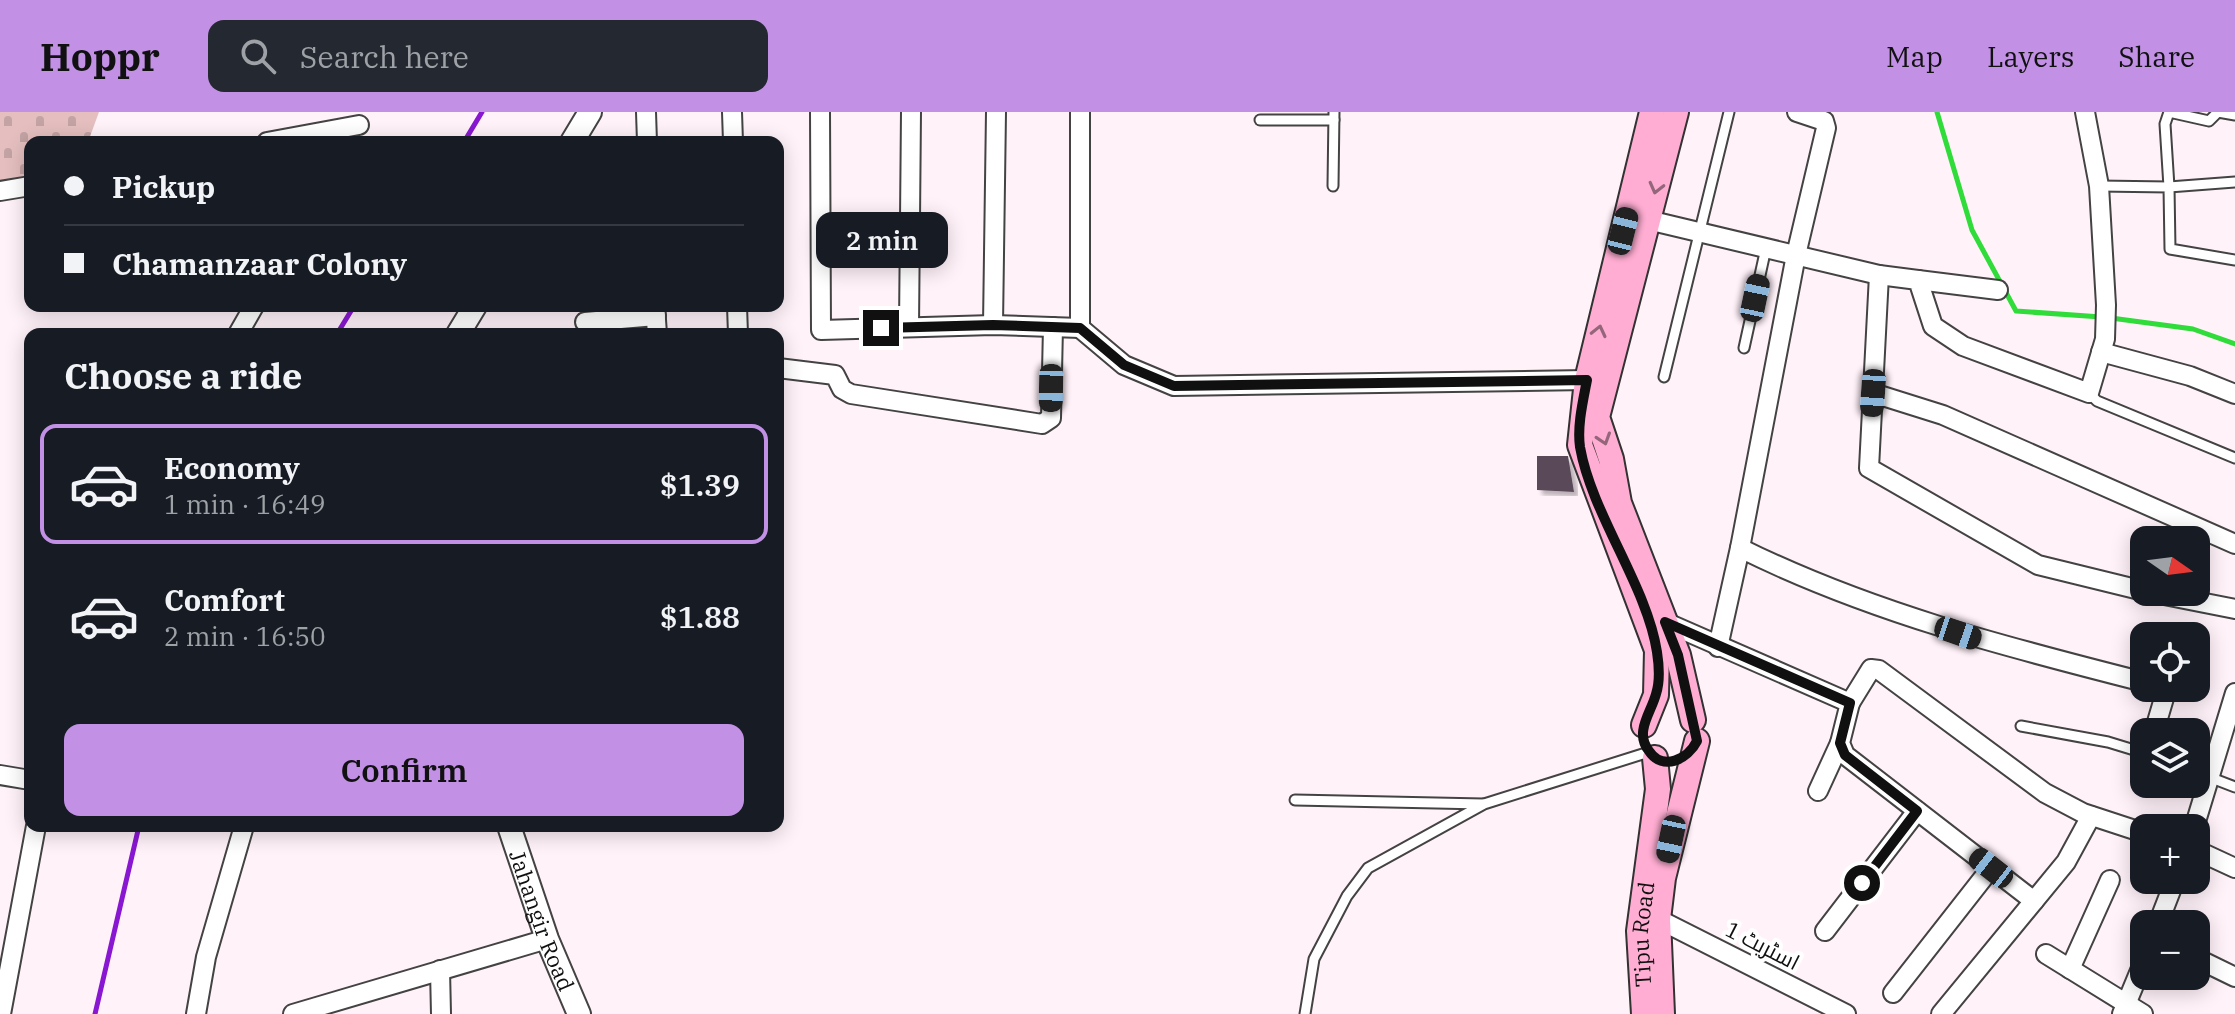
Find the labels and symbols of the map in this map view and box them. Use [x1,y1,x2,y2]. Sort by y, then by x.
one-way arrow [1649,180,1666,194]
car [1606,205,1640,257]
callout: 2 min [815,212,947,268]
car [1738,272,1772,324]
route end [863,310,899,346]
one-way arrow [1590,324,1607,338]
car [1039,364,1063,412]
car [1859,368,1887,418]
one-way arrow [1595,431,1611,445]
north arrow [2130,526,2210,606]
car [1931,614,1985,652]
car [1654,813,1688,865]
car [1965,844,2017,892]
street label: Jahangir Road [504,846,582,995]
route start [1844,865,1880,901]
street label: Tipu Road [1624,880,1660,988]
street label: اسٹریٹ 1 [1721,914,1805,976]

